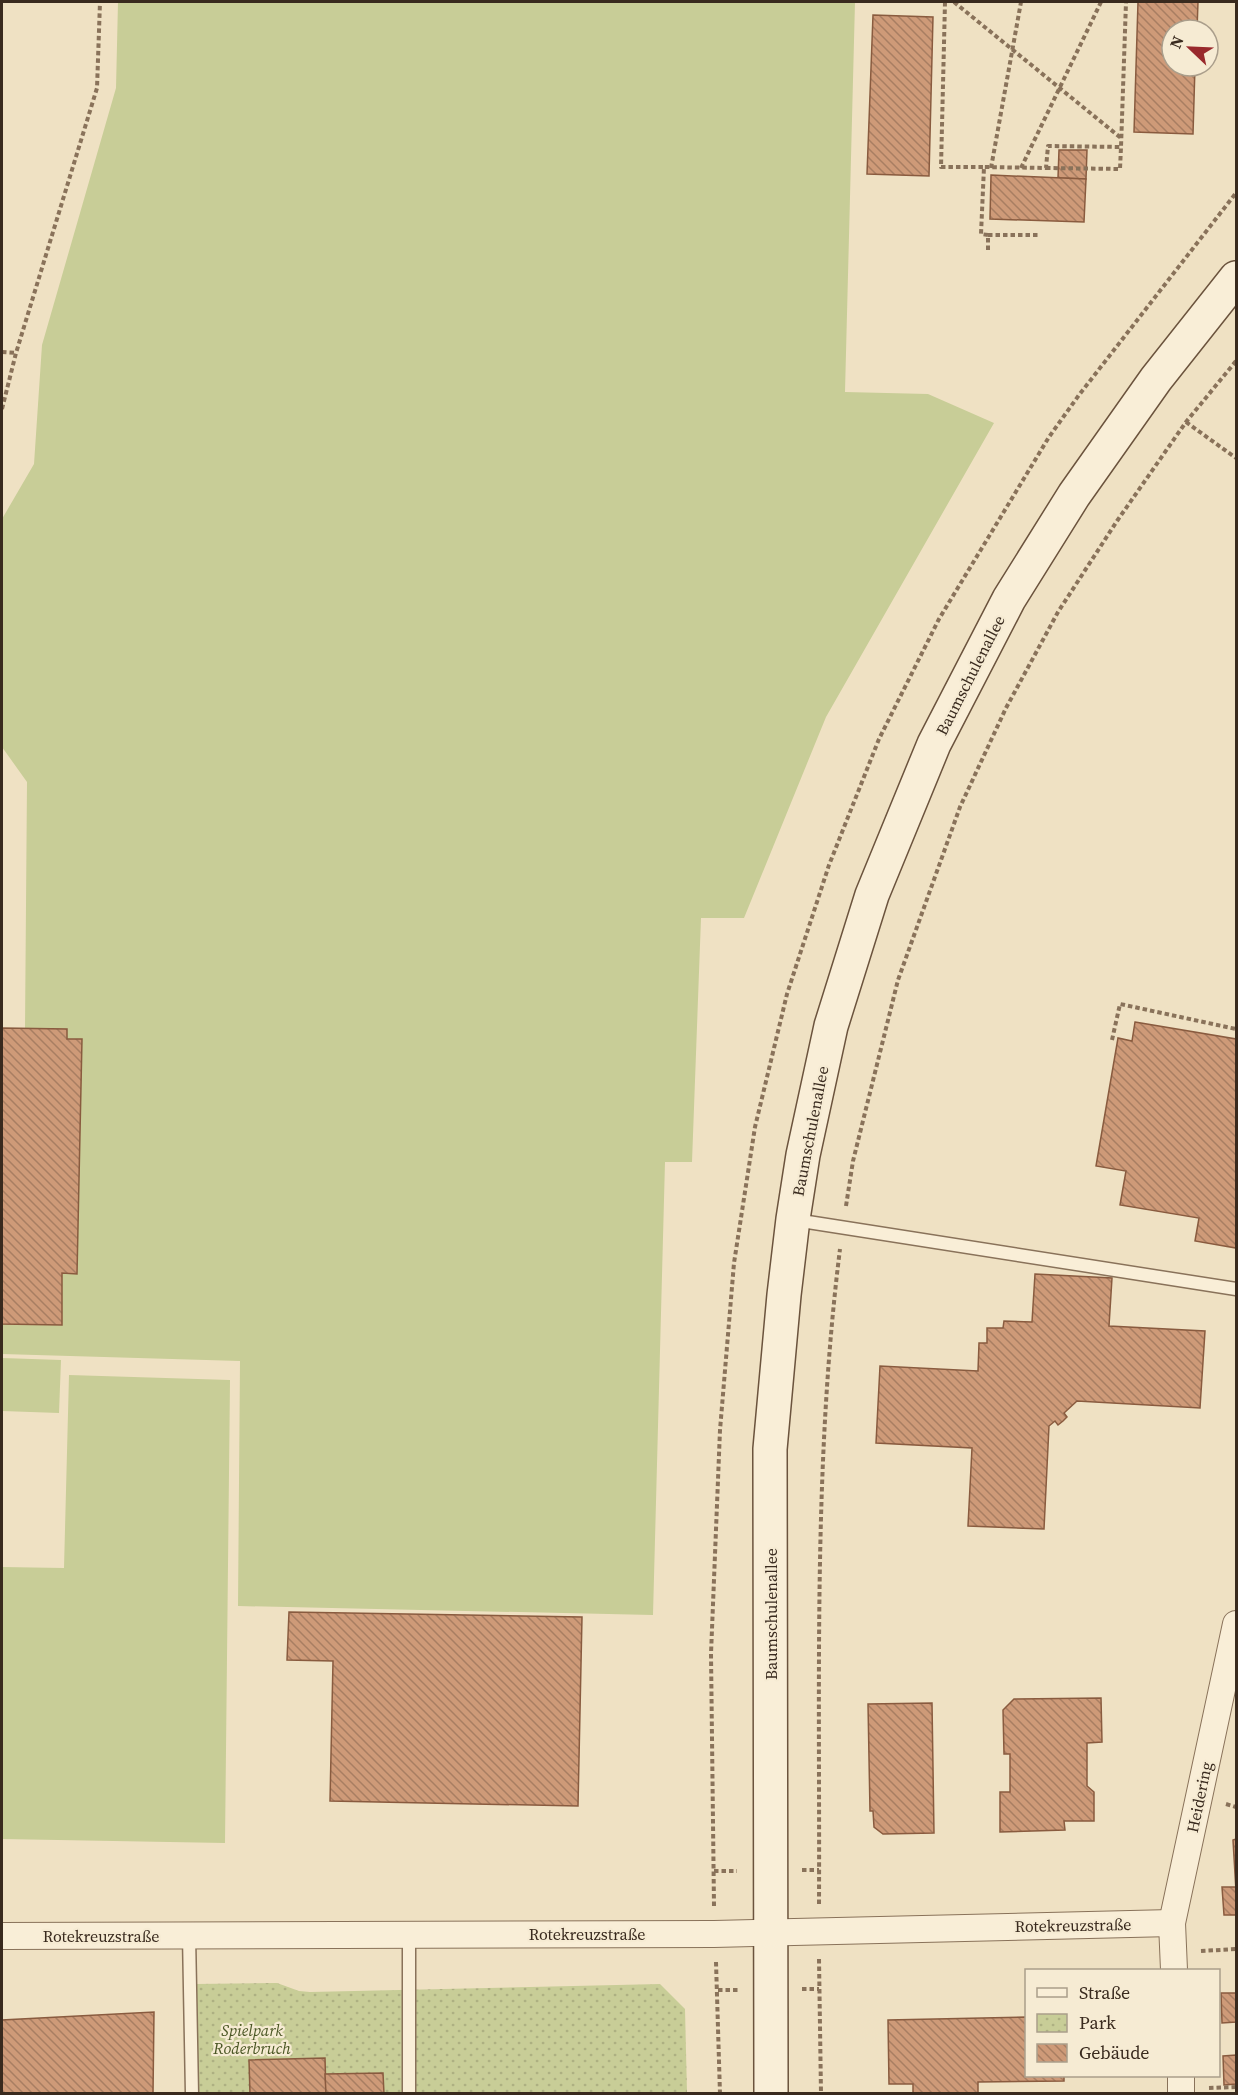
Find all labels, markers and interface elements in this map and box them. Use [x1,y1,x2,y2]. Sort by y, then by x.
north arrow [1160,18,1220,78]
text: N [1164,32,1189,52]
street label: Baumschulenallee [930,611,1010,739]
street label: Baumschulenallee [787,1064,833,1198]
street label: Baumschulenallee [760,1548,782,1680]
street label: Heidering [1181,1760,1217,1834]
street label: Rotekreuzstraße [1014,1913,1132,1937]
street label: Rotekreuzstraße [529,1923,645,1945]
street label: Rotekreuzstraße [43,1925,159,1947]
legend [1025,1969,1220,2077]
text: Straße [1079,1980,1130,2005]
text: Park [1079,2010,1116,2035]
park label: Spielpark Roderbruch [212,2019,291,2059]
text: Gebäude [1079,2040,1150,2065]

